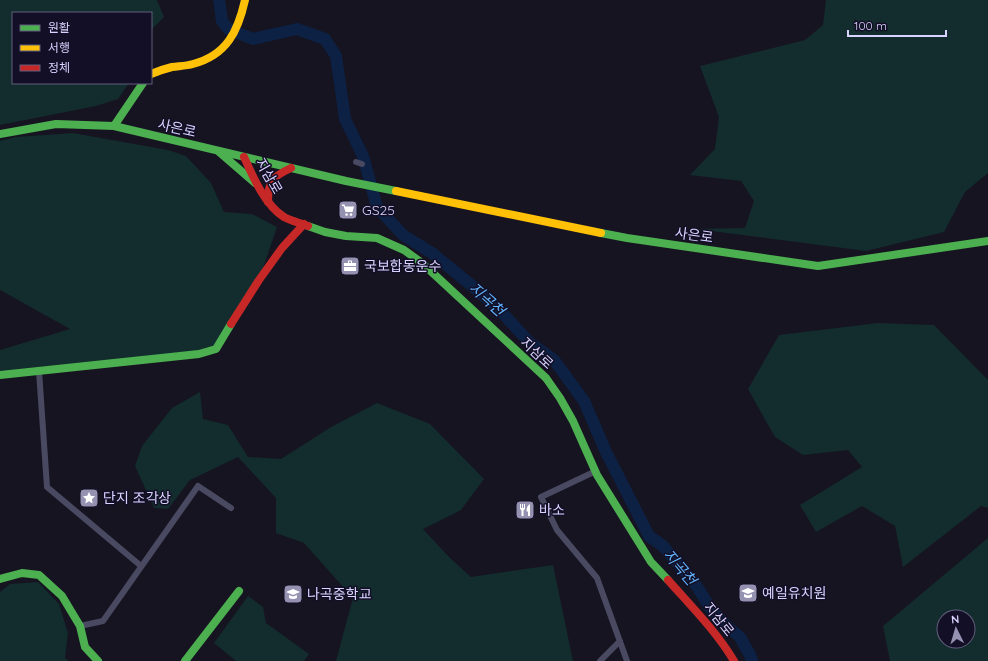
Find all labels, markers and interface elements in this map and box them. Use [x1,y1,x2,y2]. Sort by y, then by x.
legend [12,12,152,84]
scale bar [848,12,946,38]
text: 100 m [854,18,887,33]
text: 원활 [48,20,70,35]
text: 서행 [48,40,70,55]
text: 정체 [48,60,70,75]
street label: 사은로 [156,115,198,141]
street label: 지삼로 [252,155,287,197]
supermarket icon: GS25 [337,199,359,221]
place label: GS25 [362,201,395,219]
street label: 사은로 [674,223,715,247]
office icon: 국보합동운수 [339,255,361,277]
place label: 국보합동운수 [364,257,441,275]
water label: 지곡천 [465,278,510,321]
street label: 지삼로 [517,333,557,373]
place icon: 단지 조각상 [78,487,100,509]
place label: 단지 조각상 [103,489,171,507]
restaurant icon: 바소 [514,499,536,521]
place label: 바소 [539,501,565,519]
water label: 지곡천 [659,545,702,591]
school or university icon: 예일유치원 [737,582,759,604]
school or university icon: 나곡중학교 [282,583,304,605]
place label: 예일유치원 [762,584,826,602]
place label: 나곡중학교 [307,585,372,603]
street label: 지삼로 [700,598,738,640]
north arrow [936,609,976,649]
text: N [950,612,960,626]

